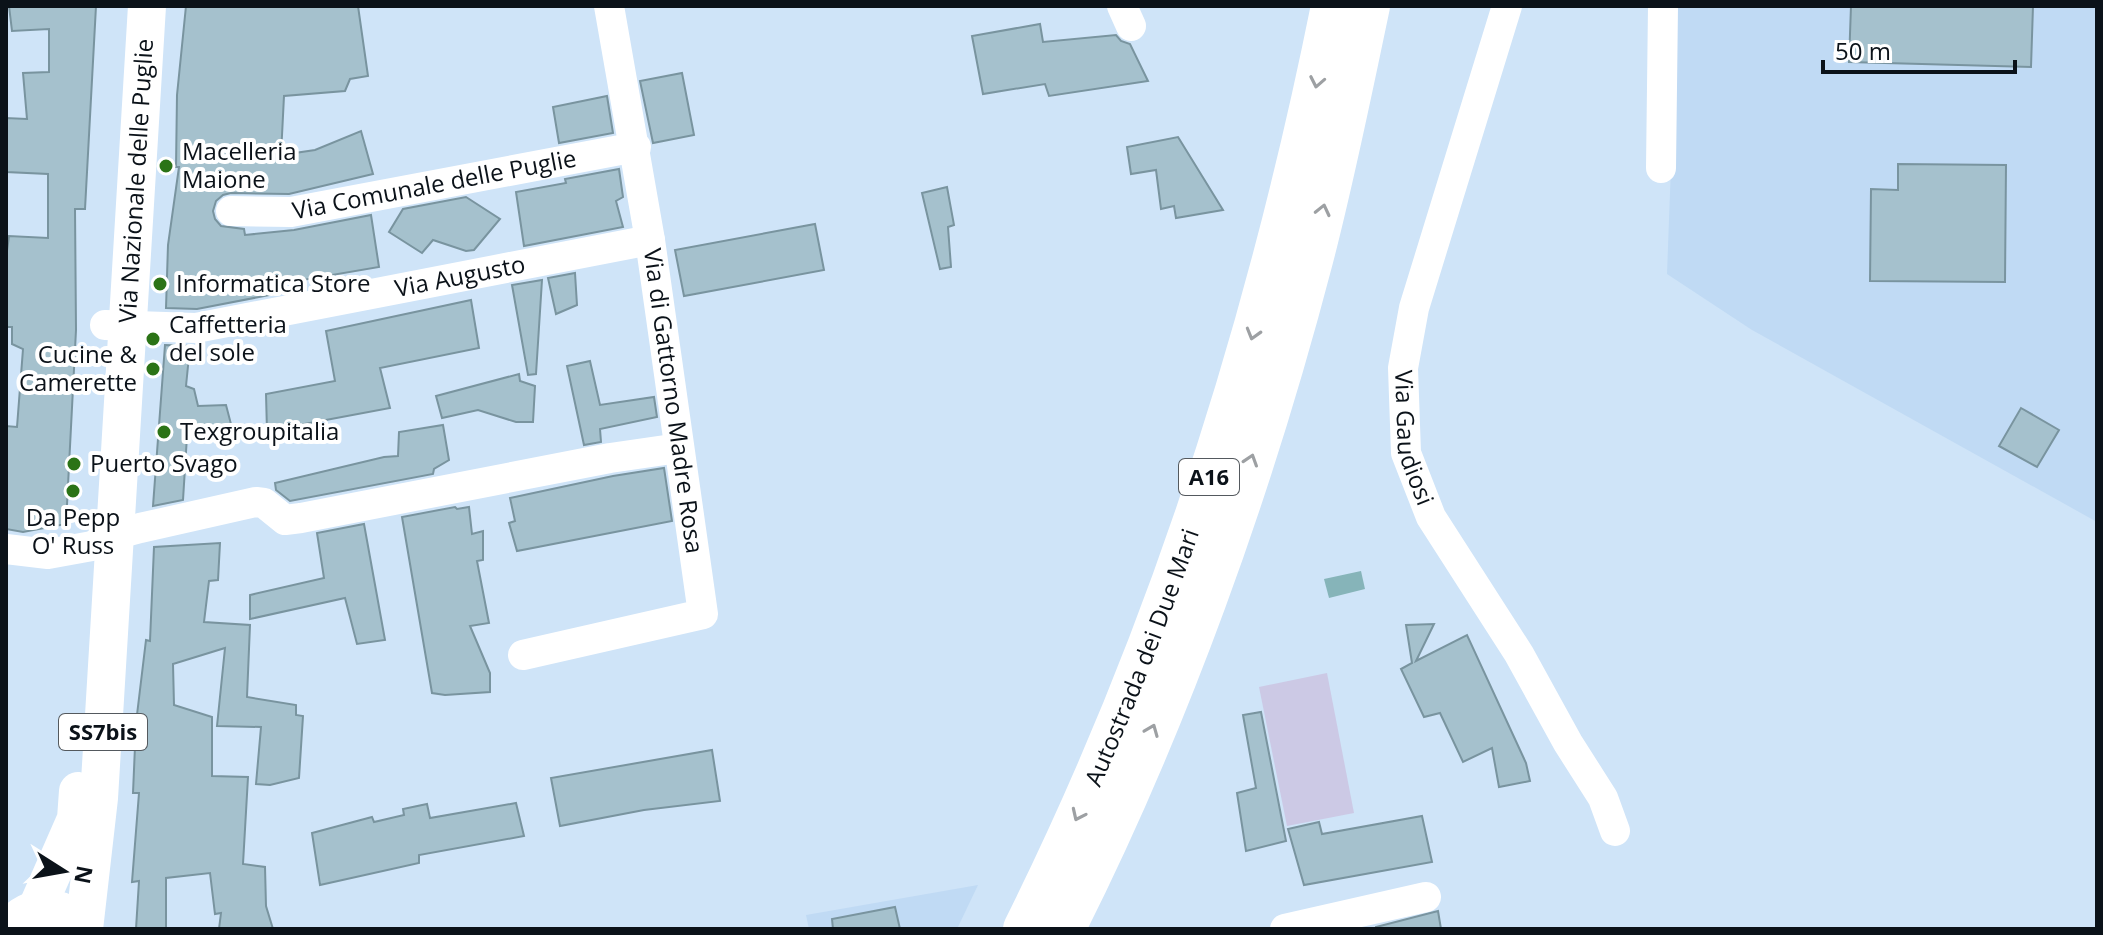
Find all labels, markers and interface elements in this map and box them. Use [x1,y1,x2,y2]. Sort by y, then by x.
scale bar [1823,24,2015,74]
text: 50 m [1835,34,1891,67]
street label: Via Nazionale delle Puglie [110,38,160,324]
one-way arrow [1309,75,1326,89]
place label: Macelleria Maione [182,134,297,195]
street label: Via Comunale delle Puglie [290,141,579,226]
marker: Macelleria Maione [157,157,175,175]
one-way arrow [1313,203,1330,217]
street label: Via di Gattorno Madre Rosa [637,246,712,555]
street label: Via Augusto [392,247,528,304]
place label: Informatica Store [176,266,370,299]
marker: Informatica Store [151,275,169,293]
place label: Caffetteria del sole [169,307,287,368]
one-way arrow [1246,327,1262,341]
marker: Caffetteria del sole [144,330,162,348]
place label: Cucine & Camerette [19,337,138,398]
marker: Cucine & Camerette [144,360,162,378]
street label: Via Gaudiosi [1388,369,1443,510]
place label: Texgroupitalia [180,414,339,447]
marker: Texgroupitalia [155,423,173,441]
place label: Puerto Svago [90,446,238,479]
one-way arrow [1242,453,1258,467]
marker: Puerto Svago [65,455,83,473]
road number: A16 [1179,459,1239,495]
marker: Da Pepp O' Russ [64,482,82,500]
place label: Da Pepp O' Russ [26,500,120,561]
street label: Autostrada dei Due Mari [1076,524,1206,791]
road number: SS7bis [59,714,147,750]
one-way arrow [1142,724,1159,738]
one-way arrow [1072,807,1088,821]
north arrow [24,831,104,911]
text: N [68,863,101,887]

